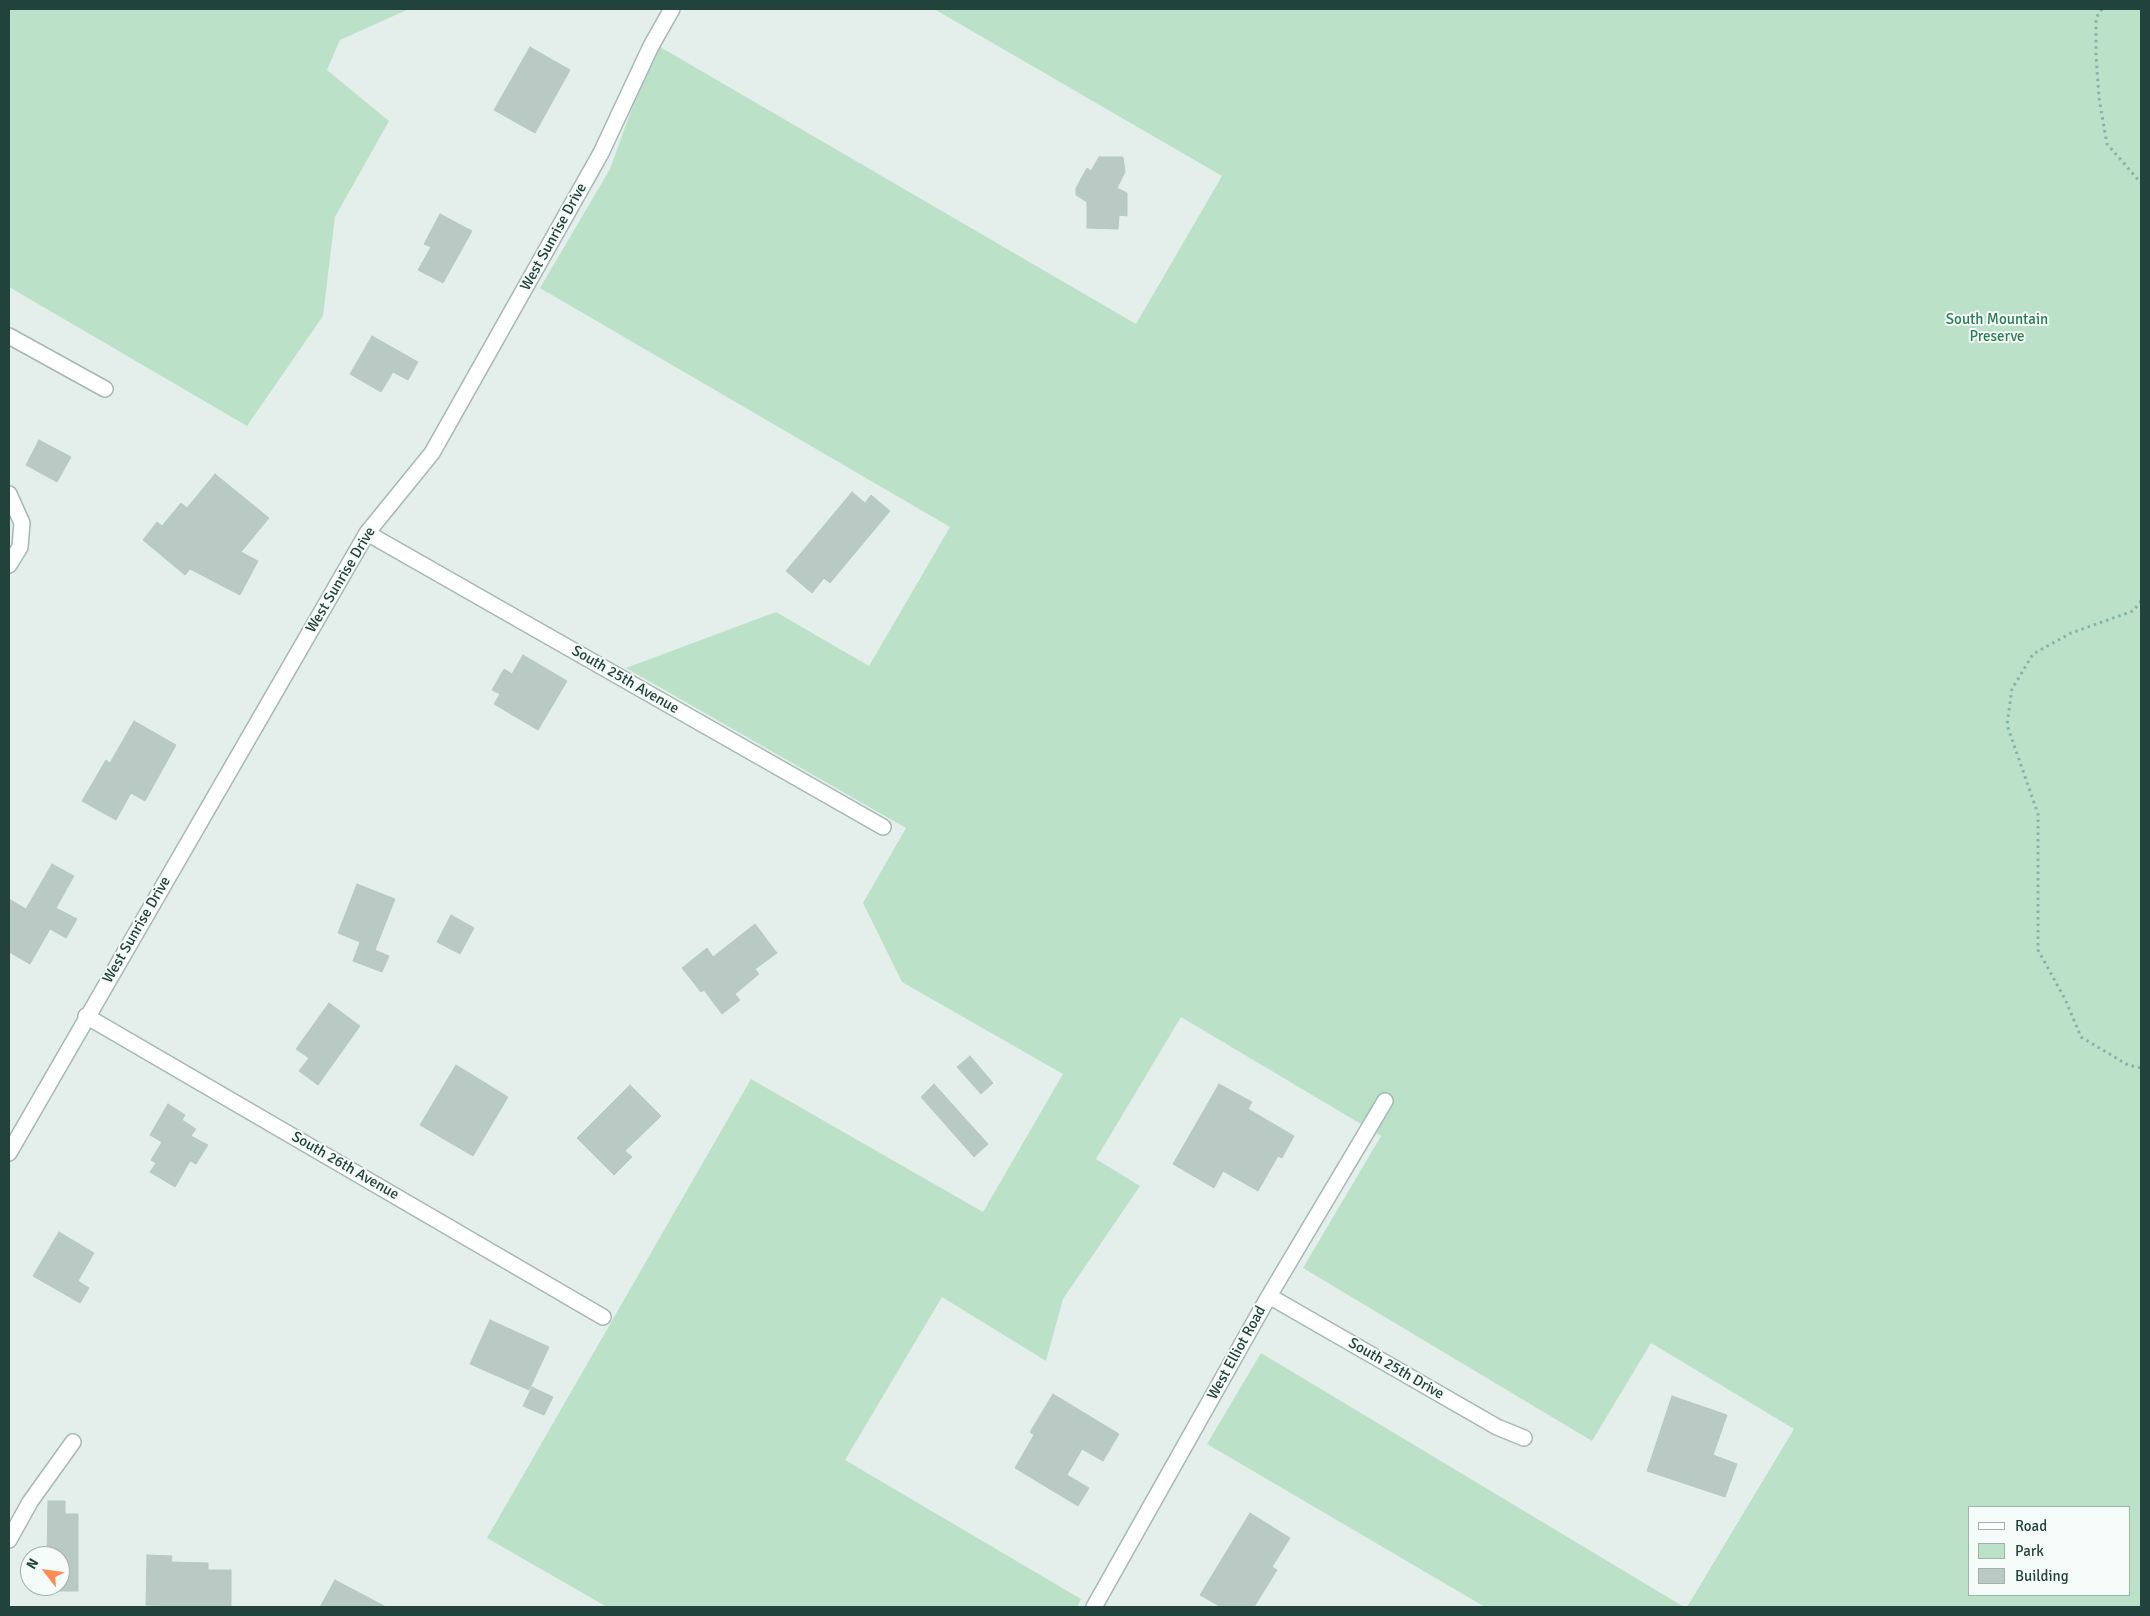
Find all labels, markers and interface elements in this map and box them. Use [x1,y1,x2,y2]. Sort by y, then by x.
street label: West Sunrise Drive [517,180,591,294]
park label: South Mountain Preserve [1946,311,2048,346]
street label: West Sunrise Drive [302,524,380,636]
street label: South 25th Avenue [568,642,682,718]
street label: West Sunrise Drive [99,873,175,987]
street label: South 26th Avenue [288,1128,402,1204]
street label: West Elliot Road [1204,1303,1270,1403]
street label: South 25th Drive [1345,1334,1447,1404]
legend [1968,1506,2130,1596]
text: Road [2015,1517,2047,1535]
text: Park [2015,1542,2044,1560]
north arrow [20,1546,70,1596]
text: N [23,1555,42,1572]
text: Building [2015,1567,2069,1585]

